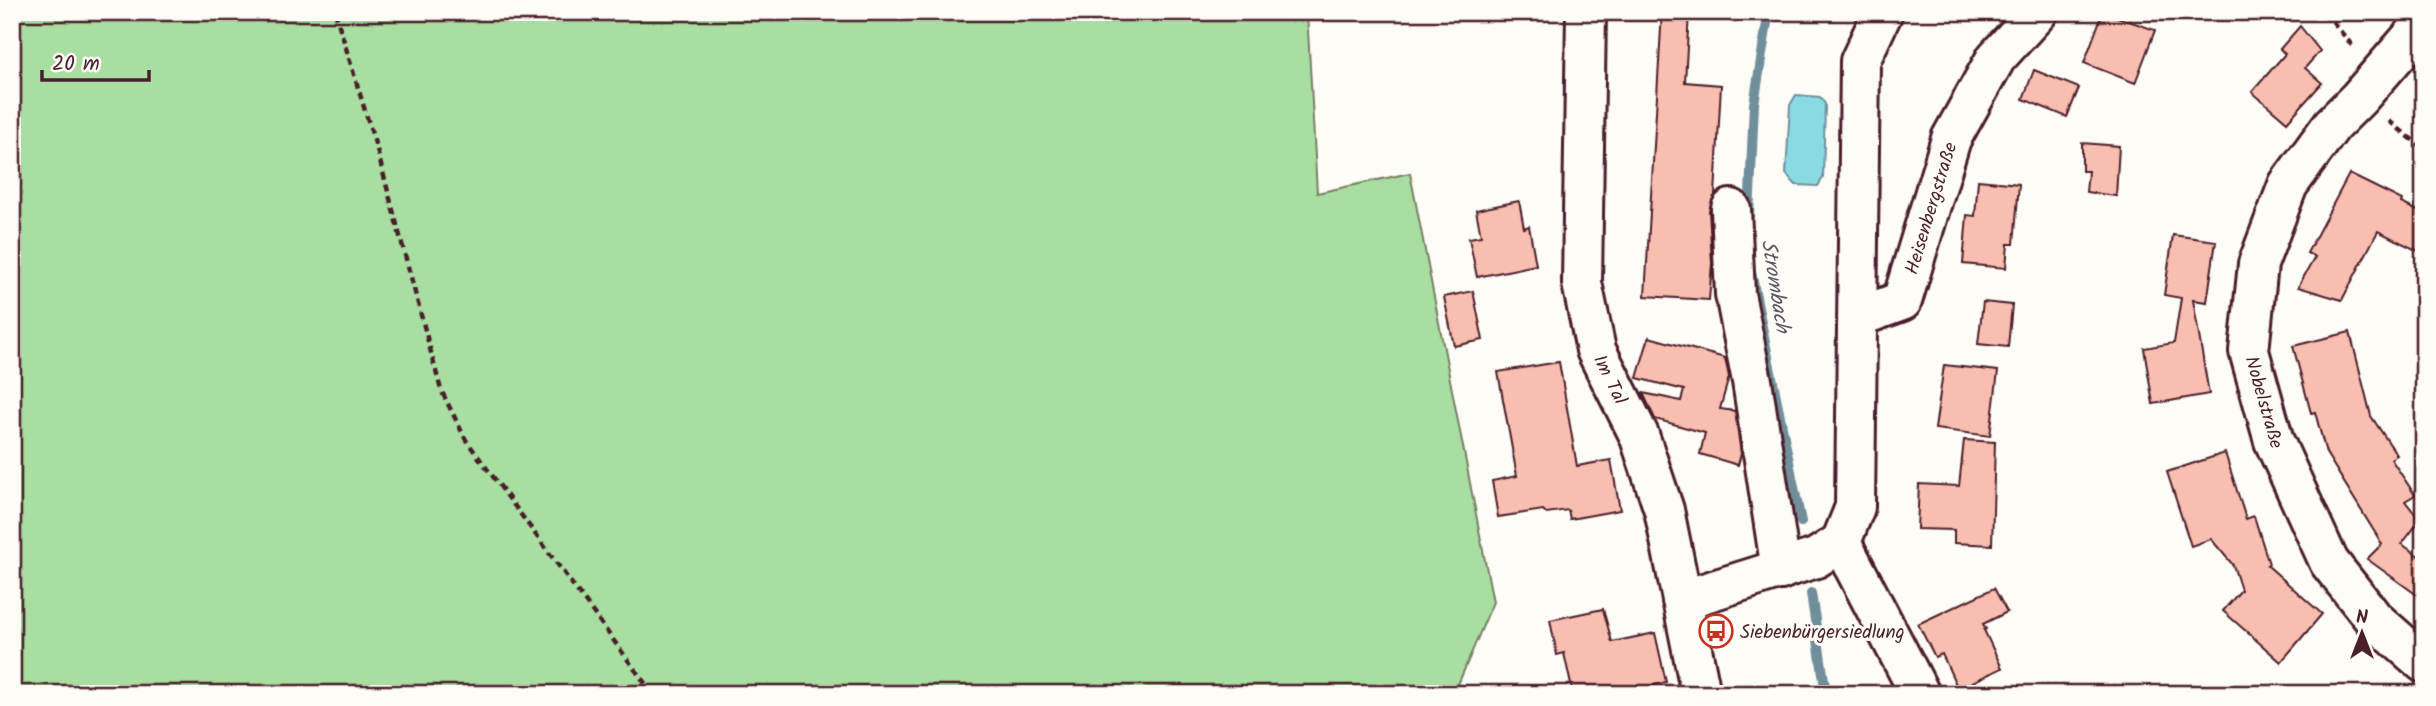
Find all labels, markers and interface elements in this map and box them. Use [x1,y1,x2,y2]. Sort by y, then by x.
scale bar [42,38,149,82]
text: 20 m [52,48,100,81]
street label: Heisenbergstraße [1898,138,1966,278]
water label: Strombach [1751,237,1798,337]
street label: Im Tal [1584,350,1634,410]
street label: Nobelstraße [2236,353,2291,453]
north arrow [2328,598,2398,668]
text: N [2356,603,2368,633]
bus stop icon: Siebenbürgersiedlung [1697,612,1735,650]
place label: Siebenbürgersiedlung [1740,618,1905,648]

